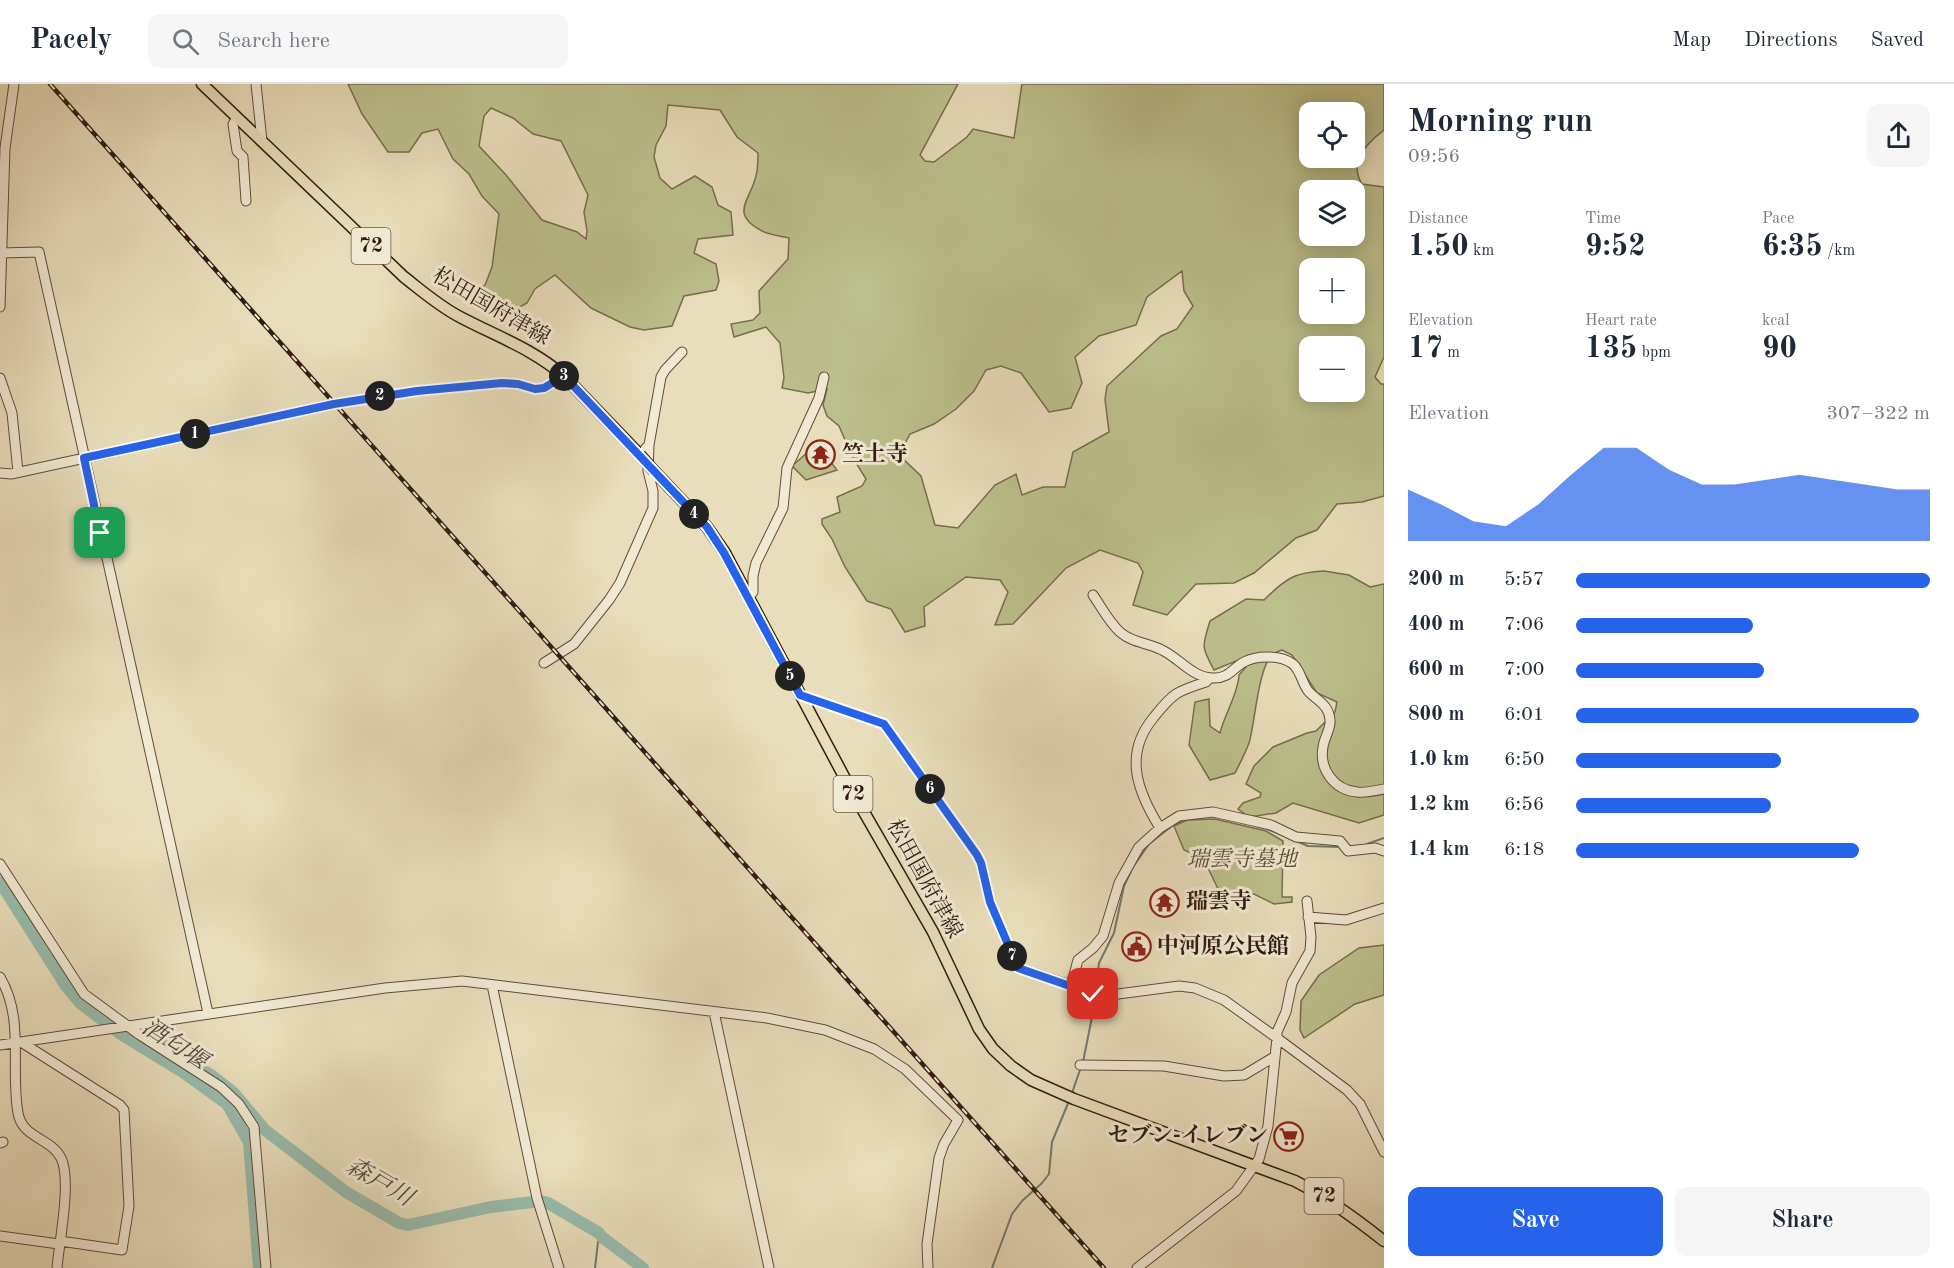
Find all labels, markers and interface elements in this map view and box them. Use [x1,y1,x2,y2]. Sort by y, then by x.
search box [148,14,568,68]
icon: search [169,25,202,58]
text: Pacely [30,27,112,55]
text: Search here [217,30,330,52]
text: Map [1672,30,1711,51]
text: Directions [1744,30,1838,51]
text: Saved [1871,30,1924,51]
map controls [1299,102,1365,402]
button: locate [1299,102,1365,168]
button: share [1867,104,1930,167]
text: Morning run [1408,106,1593,139]
text: 09:56 [1408,147,1460,167]
button: layers [1299,180,1365,246]
text: Distance [1408,211,1468,227]
text: Time [1585,211,1621,227]
text: Pace [1762,211,1794,227]
road number: 72 [352,228,391,264]
text: 1.50 [1408,232,1469,262]
text: 9:52 [1585,232,1646,262]
text: 6:35 [1762,232,1823,262]
text: km [1469,243,1494,259]
text: /km [1823,243,1855,259]
button: + [1299,258,1365,324]
street label: 松田国府津線 [428,263,555,350]
text: Elevation [1408,313,1473,329]
text: Heart rate [1585,313,1657,329]
text: kcal [1762,313,1790,329]
text: 17 [1408,334,1443,364]
text: 135 [1585,334,1637,364]
text: 90 [1762,334,1797,364]
button: − [1299,336,1365,402]
text: m [1443,345,1460,361]
text: bpm [1637,345,1671,361]
pin: 3 [549,361,579,391]
text: 3 [559,368,569,384]
pin: 2 [365,381,395,411]
text: 2 [375,388,385,404]
text: Elevation [1408,404,1489,424]
text: 307–322 m [1827,404,1930,424]
pin: 1 [180,419,210,449]
text: 1 [190,426,200,442]
temple icon: 竺土寺 [805,439,837,471]
place label: 竺土寺 [842,442,908,466]
pin: 4 [679,499,709,529]
text: 4 [689,506,699,522]
pin [74,507,125,558]
icon: arrive [83,516,116,549]
text: 200 m [1408,570,1464,590]
text: 5:57 [1504,570,1544,590]
text: 400 m [1408,615,1464,635]
text: 7:06 [1504,615,1544,635]
text: 600 m [1408,660,1464,680]
text: 7:00 [1504,660,1544,680]
pin: 5 [775,661,805,691]
text: 5 [785,668,795,684]
text: 800 m [1408,705,1464,725]
text: 6:01 [1504,705,1544,725]
text: 1.0 km [1408,750,1470,770]
text: 6:50 [1504,750,1544,770]
pin: 6 [915,774,945,804]
road number: 72 [834,776,872,812]
text: 6 [925,781,935,797]
text: 1.2 km [1408,795,1470,815]
text: 6:56 [1504,795,1544,815]
street label: 松田国府津線 [882,815,967,942]
text: 1.4 km [1408,840,1470,860]
text: 6:18 [1504,840,1544,860]
park label: 瑞雲寺墓地 [1187,847,1299,871]
temple icon: 瑞雲寺 [1149,886,1181,918]
place label: 瑞雲寺 [1186,889,1252,913]
public building icon: 中河原公民館 [1120,931,1152,963]
place label: 中河原公民館 [1157,933,1289,958]
pin: 7 [997,941,1027,971]
text: 7 [1007,948,1017,964]
pin [1067,968,1118,1019]
icon: check [1076,977,1109,1010]
water label: 酒匂堰 [137,1013,216,1077]
supermarket icon: セブン-イレブン [1273,1120,1305,1152]
place label: セブン-イレブン [1108,1123,1268,1147]
water label: 森戸川 [342,1152,420,1213]
road number: 72 [1304,1178,1344,1214]
button: Save [1408,1187,1663,1256]
button: Share [1675,1187,1930,1256]

